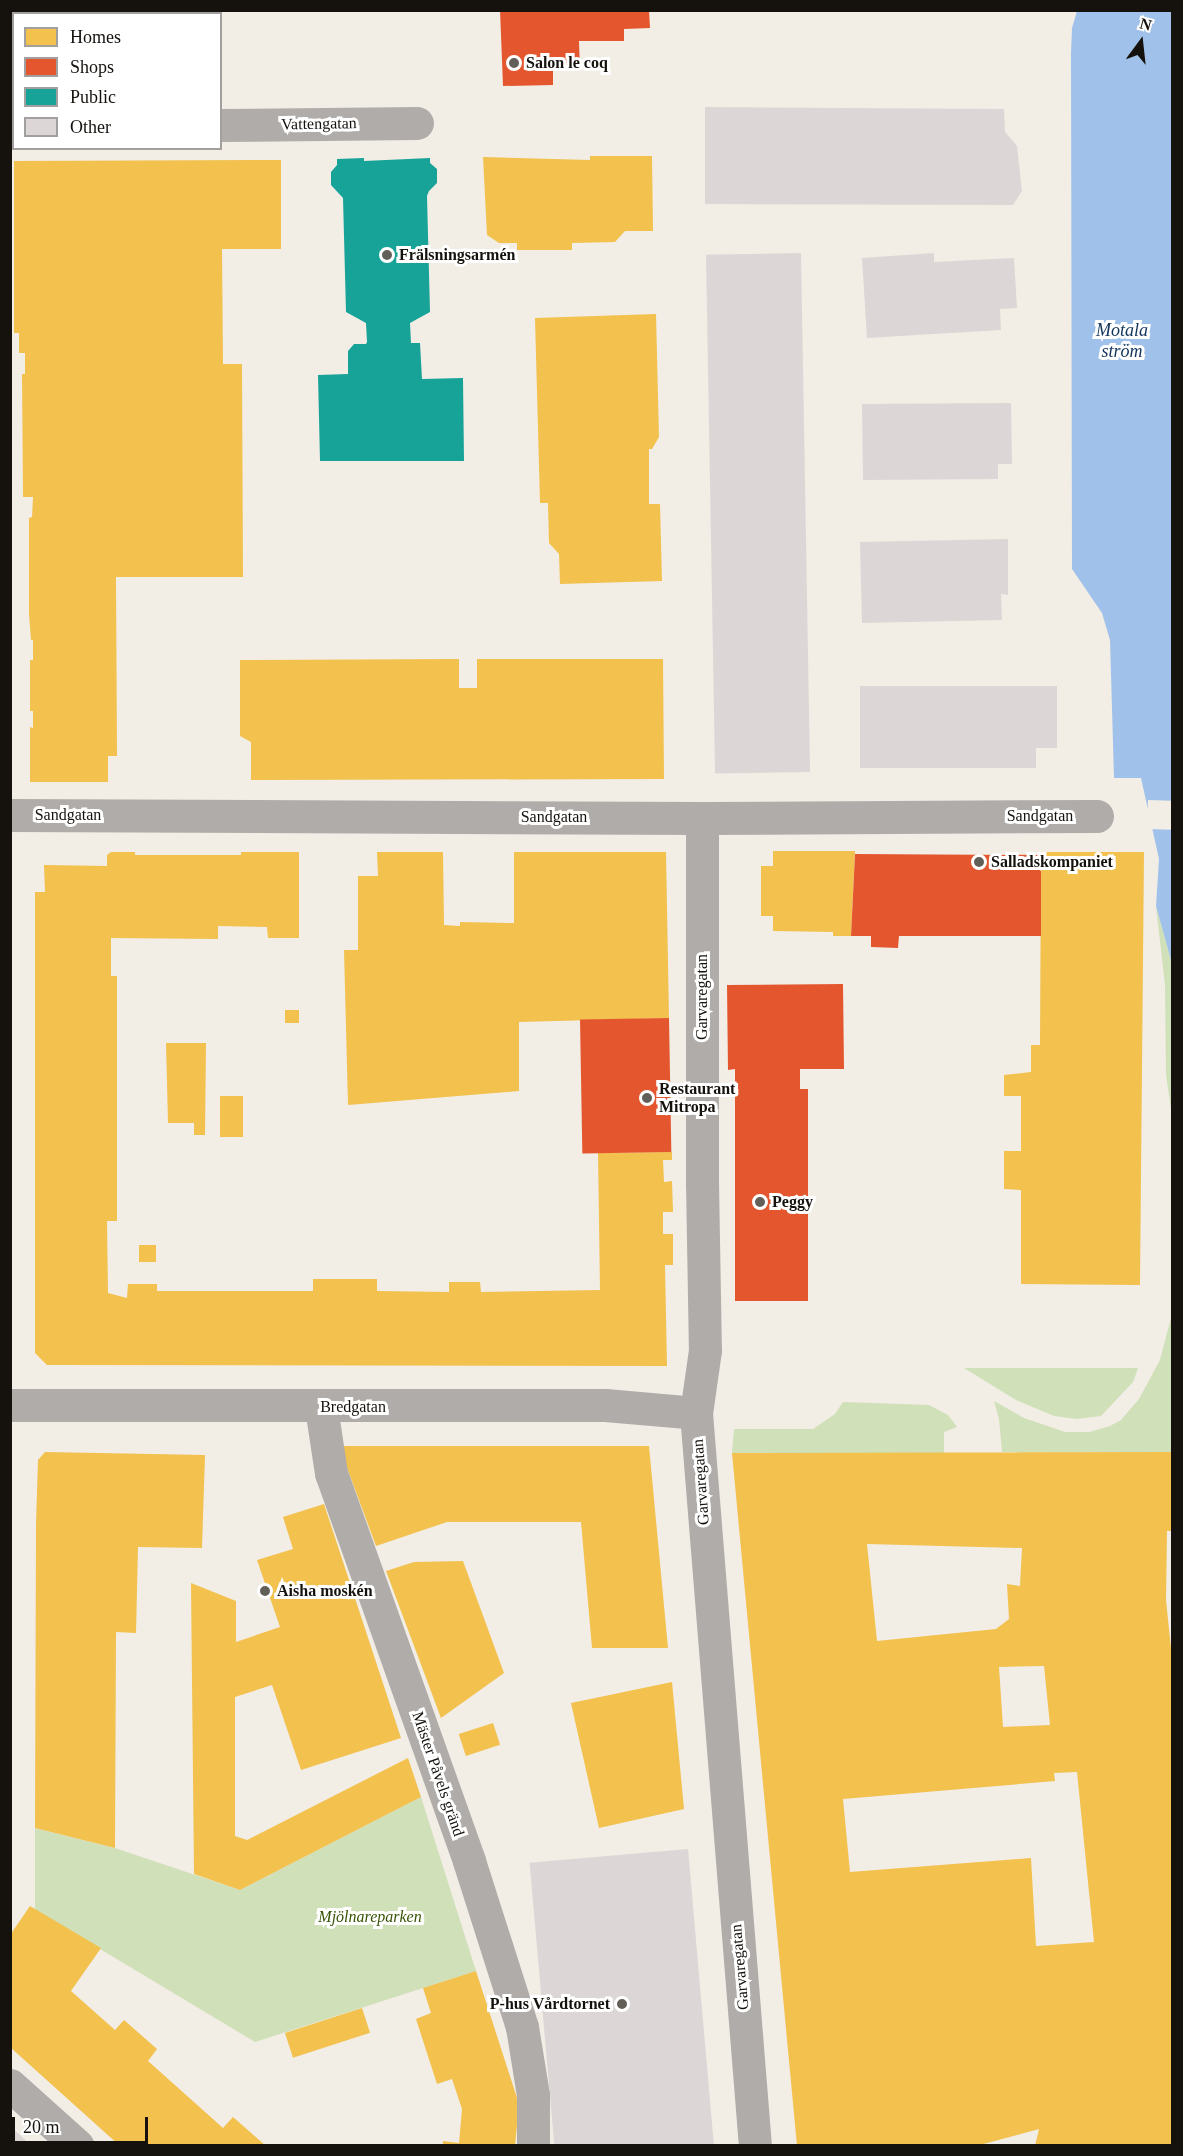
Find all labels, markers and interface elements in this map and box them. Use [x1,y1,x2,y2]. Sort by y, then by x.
legend [12,12,222,150]
north arrow [1111,12,1171,72]
text: N [1138,14,1154,34]
text: Homes [70,27,121,47]
place label: Salon le coq [526,53,608,73]
marker: Salon le coq [507,56,521,70]
text: Shops [70,57,114,77]
text: Public [70,87,116,107]
street label: Vattengatan [281,114,357,134]
text: Other [70,117,111,137]
place label: Frälsningsarmén [399,245,515,265]
marker: Frälsningsarmén [380,248,394,262]
water label: Motala ström [1096,320,1148,362]
street label: Sandgatan [35,805,101,825]
street label: Sandgatan [1007,806,1073,826]
street label: Sandgatan [521,807,587,827]
place label: Salladskompaniet [991,852,1113,872]
marker: Salladskompaniet [972,855,986,869]
street label: Garvaregatan [692,954,712,1040]
place label: Restaurant Mitropa [659,1079,735,1117]
marker: Restaurant Mitropa [640,1091,654,1105]
place label: Peggy [772,1192,813,1212]
marker: Peggy [753,1195,767,1209]
street label: Bredgatan [320,1397,386,1417]
street label: Garvaregatan [688,1438,714,1526]
place label: Aisha moskén [277,1581,373,1601]
marker: Aisha moskén [258,1584,272,1598]
street label: Mäster Påvels gränd [408,1709,468,1839]
park label: Mjölnareparken [318,1907,422,1927]
street label: Garvaregatan [727,1923,753,2011]
place label: P-hus Vårdtornet [490,1994,610,2014]
marker: P-hus Vårdtornet [615,1997,629,2011]
scale bar [15,2105,152,2143]
text: 20 m [23,2117,60,2137]

